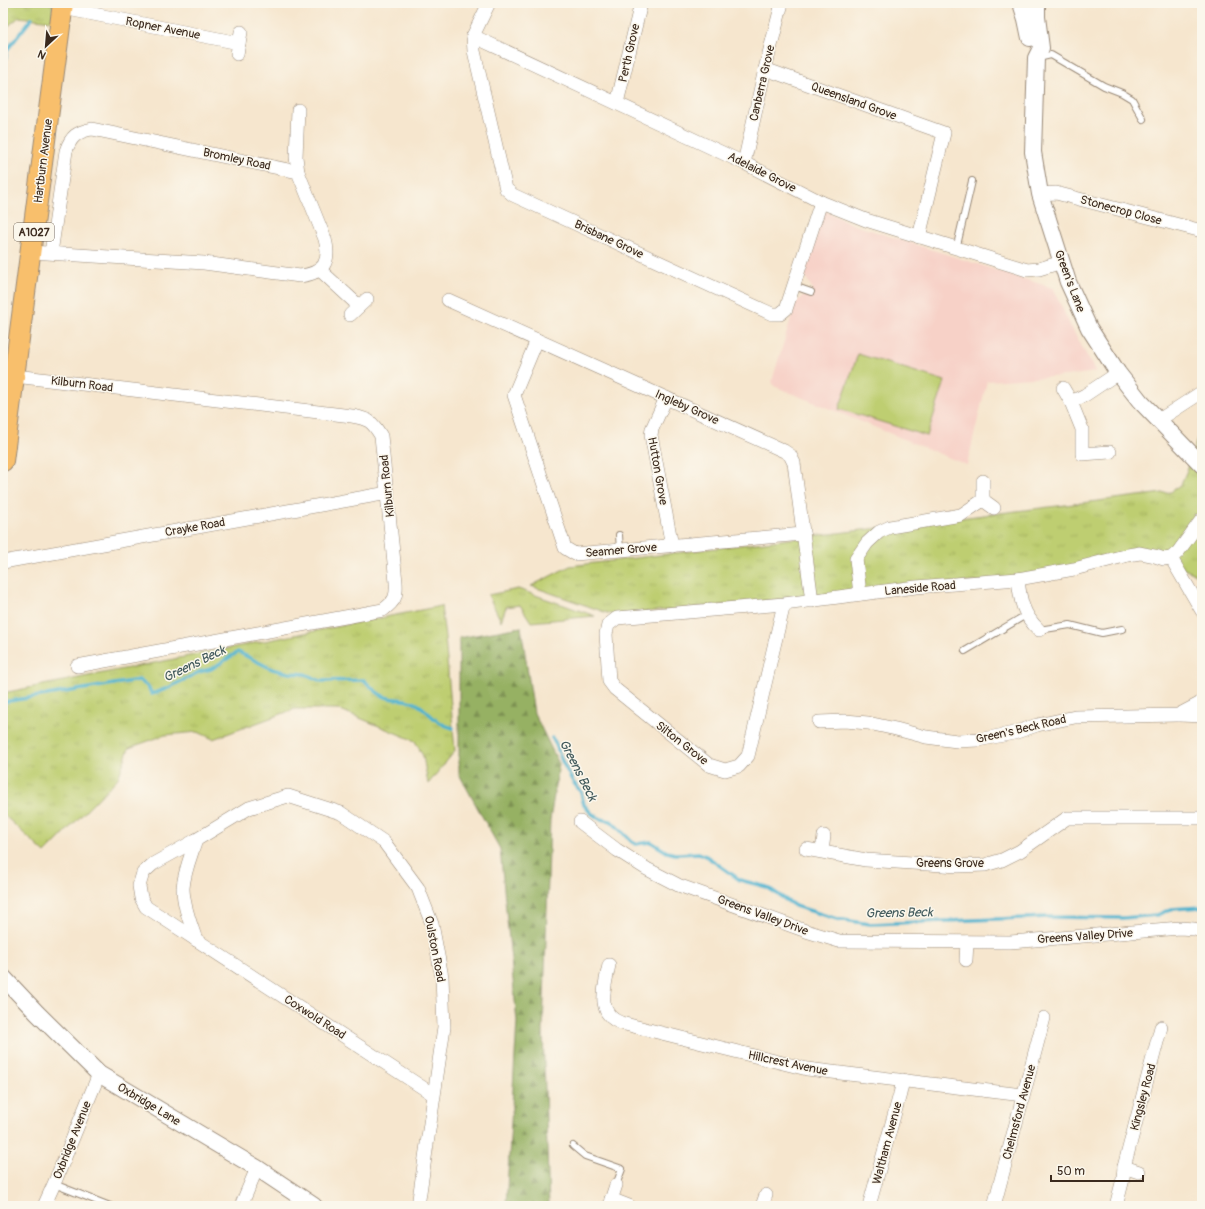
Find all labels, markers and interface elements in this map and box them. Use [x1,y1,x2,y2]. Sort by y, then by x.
street label: Ropner Avenue [124,14,202,43]
street label: Perth Grove [615,22,644,84]
north arrow [26,26,66,66]
street label: Canberra Grove [746,43,779,123]
text: N [35,47,48,62]
street label: Queensland Grove [809,79,899,124]
street label: Hartburn Avenue [31,118,56,204]
street label: Bromley Road [202,145,272,174]
street label: Adelaide Grove [725,149,798,196]
street label: Stonecrop Close [1078,192,1163,229]
street label: Brisbane Grove [572,217,646,262]
road number: A1027 [14,223,54,241]
street label: Green's Lane [1051,248,1088,314]
street label: Kilburn Road [50,373,114,396]
street label: Ingleby Grove [653,387,721,428]
street label: Hutton Grove [644,436,671,506]
street label: Kilburn Road [377,454,398,518]
street label: Crayke Road [164,515,226,540]
street label: Seamer Grove [585,540,657,561]
street label: Laneside Road [884,578,956,599]
water label: Greens Beck [161,641,230,686]
street label: Green's Beck Road [975,712,1068,747]
street label: Silton Grove [653,718,711,769]
water label: Greens Beck [556,737,601,805]
street label: Greens Grove [916,856,984,871]
street label: Greens Valley Drive [715,892,811,939]
water label: Greens Beck [865,904,934,922]
street label: Oulston Road [421,915,448,984]
street label: Greens Valley Drive [1037,926,1133,947]
street label: Coxwold Road [281,992,348,1043]
street label: Hillcrest Avenue [747,1048,829,1079]
street label: Kingsley Road [1127,1062,1160,1132]
street label: Chelmsford Avenue [1000,1063,1039,1161]
street label: Oxbridge Lane [114,1080,183,1129]
street label: Oxbridge Avenue [50,1099,95,1182]
street label: Waltham Avenue [869,1100,906,1186]
scale bar [1051,1157,1143,1183]
text: 50 m [1057,1164,1085,1179]

